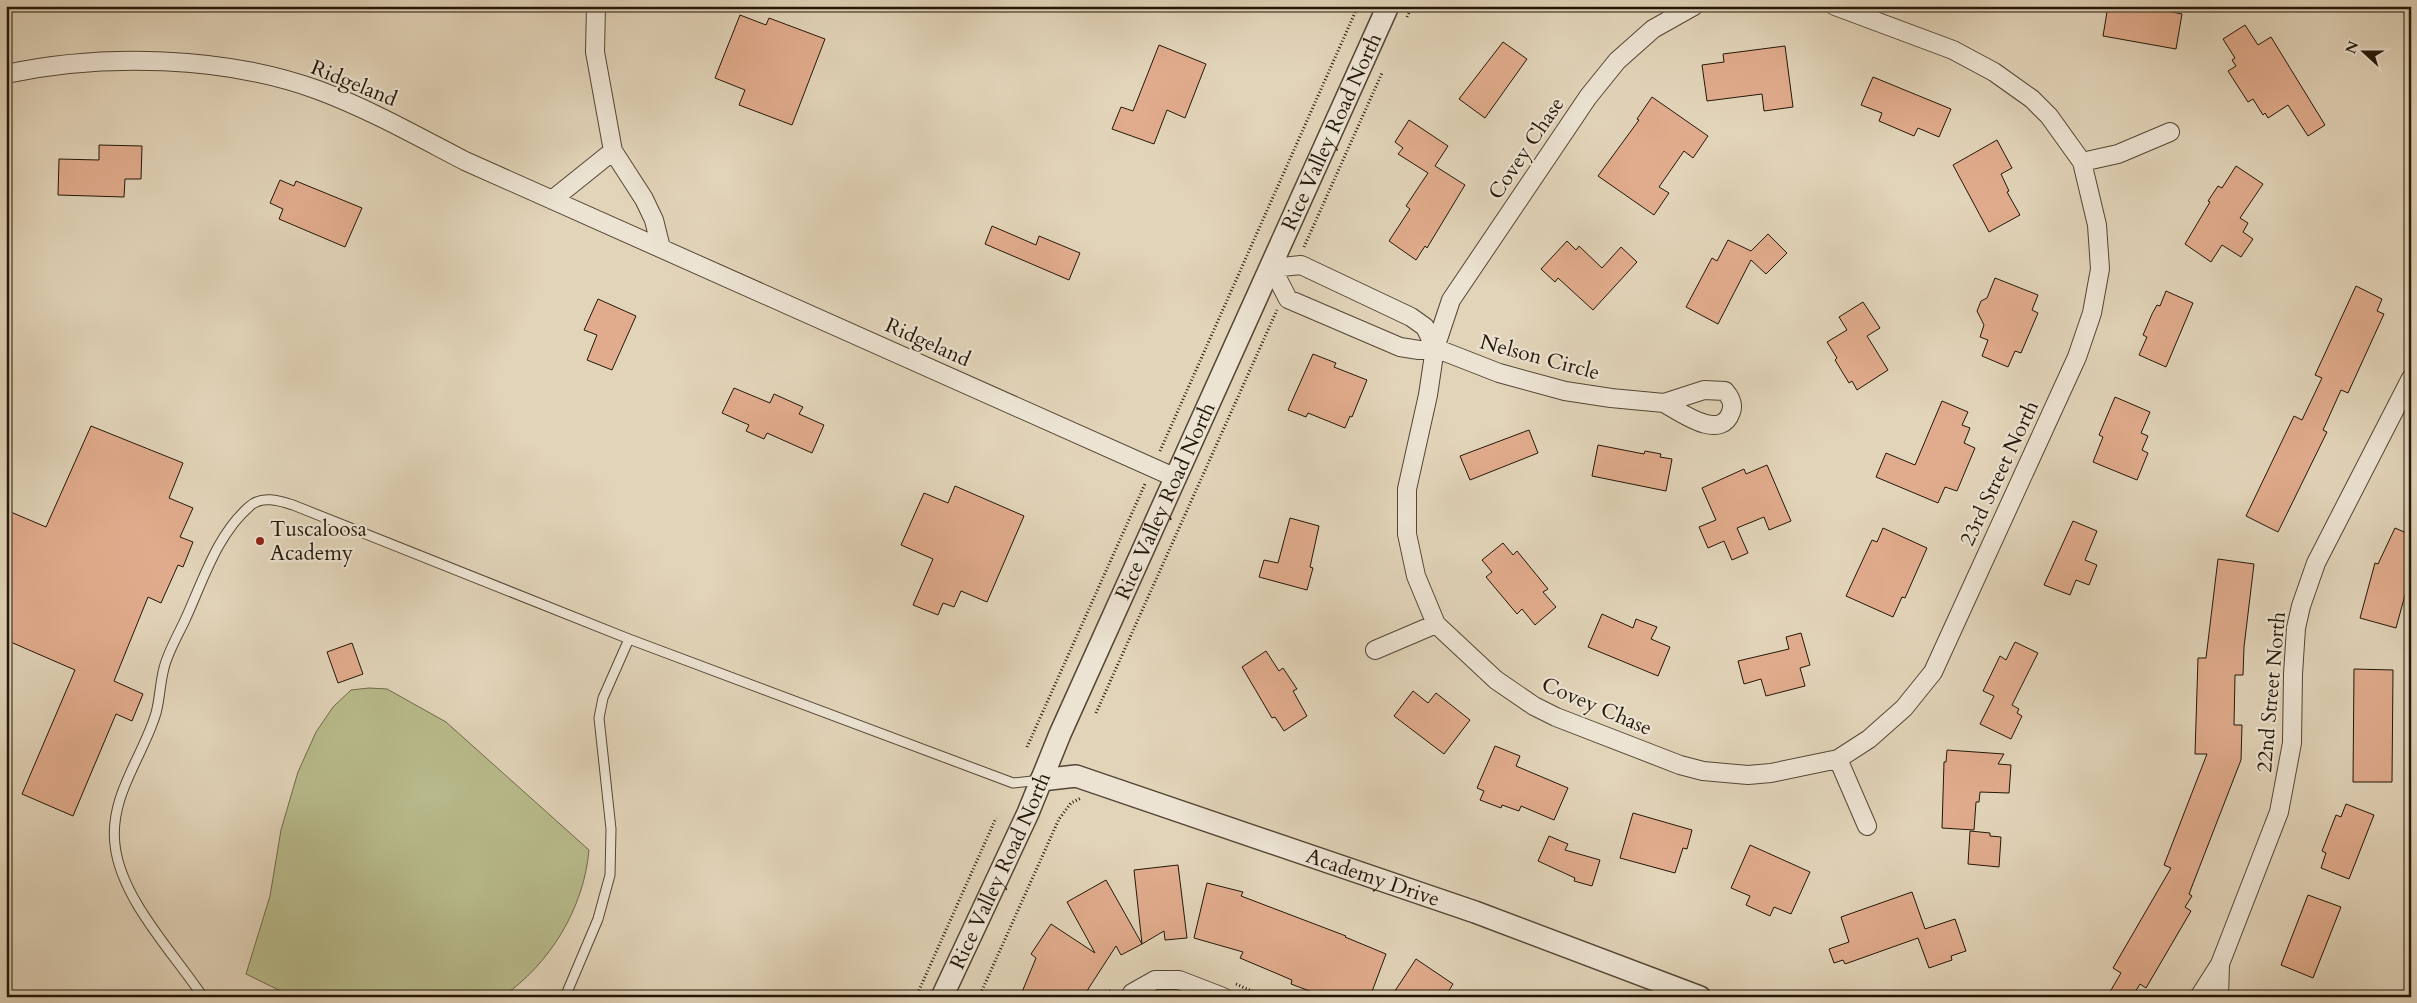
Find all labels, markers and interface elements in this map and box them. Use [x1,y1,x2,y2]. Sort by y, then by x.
street label: Rice Valley Road North [1275,28,1389,235]
north arrow [2340,28,2390,78]
text: N [2341,38,2363,57]
street label: Ridgeland [306,53,401,114]
street label: Covey Chase [1482,91,1571,205]
street label: Ridgeland [881,311,975,374]
street label: Nelson Circle [1477,328,1603,387]
street label: 23rd Street North [1953,395,2046,551]
street label: Rice Valley Road North [1108,397,1223,604]
place label: Tuscaloosa Academy [270,515,367,568]
marker: Tuscaloosa Academy [254,535,266,547]
street label: 22nd Street North [2250,610,2293,774]
street label: Covey Chase [1537,670,1657,743]
street label: Rice Valley Road North [943,768,1058,974]
street label: Academy Drive [1302,841,1444,914]

